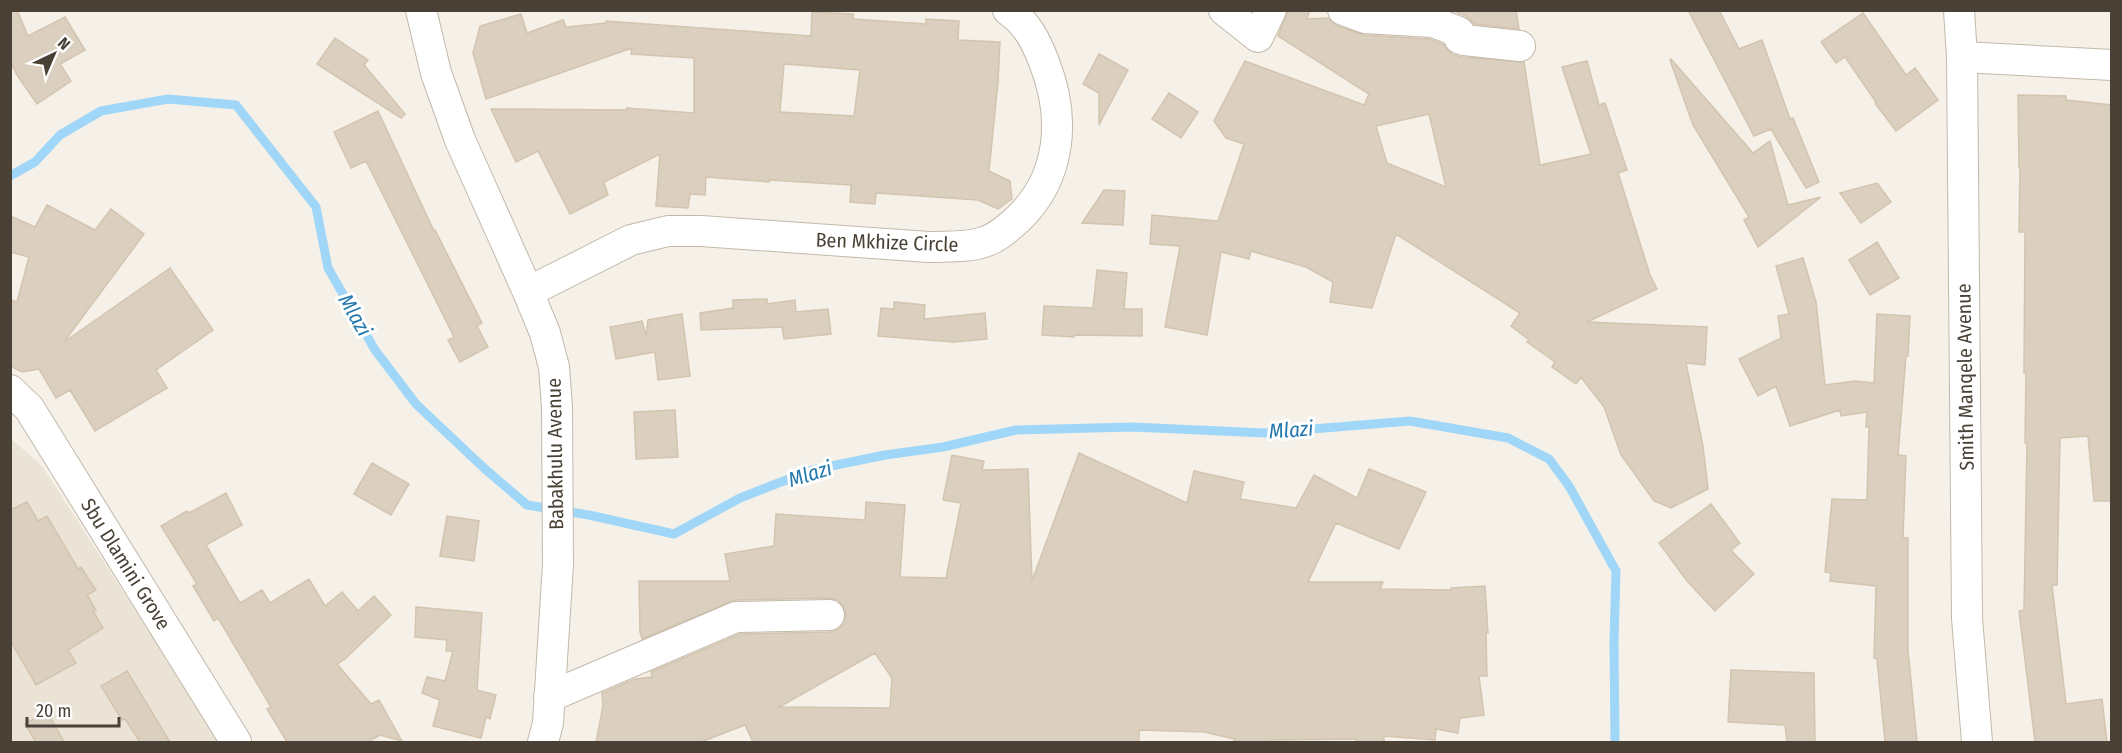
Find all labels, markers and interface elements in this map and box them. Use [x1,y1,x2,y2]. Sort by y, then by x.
north arrow [24,24,84,84]
text: N [54,33,74,54]
street label: Ben Mkhize Circle [815,228,959,256]
street label: Smith Manqele Avenue [1951,283,1979,471]
water label: Mlazi [333,289,378,341]
street label: Babakhulu Avenue [542,378,568,530]
water label: Mlazi [1268,415,1315,445]
water label: Mlazi [785,455,836,493]
street label: Sbu Dlamini Grove [76,494,176,634]
scale bar [27,690,118,728]
text: 20 m [36,700,71,722]

